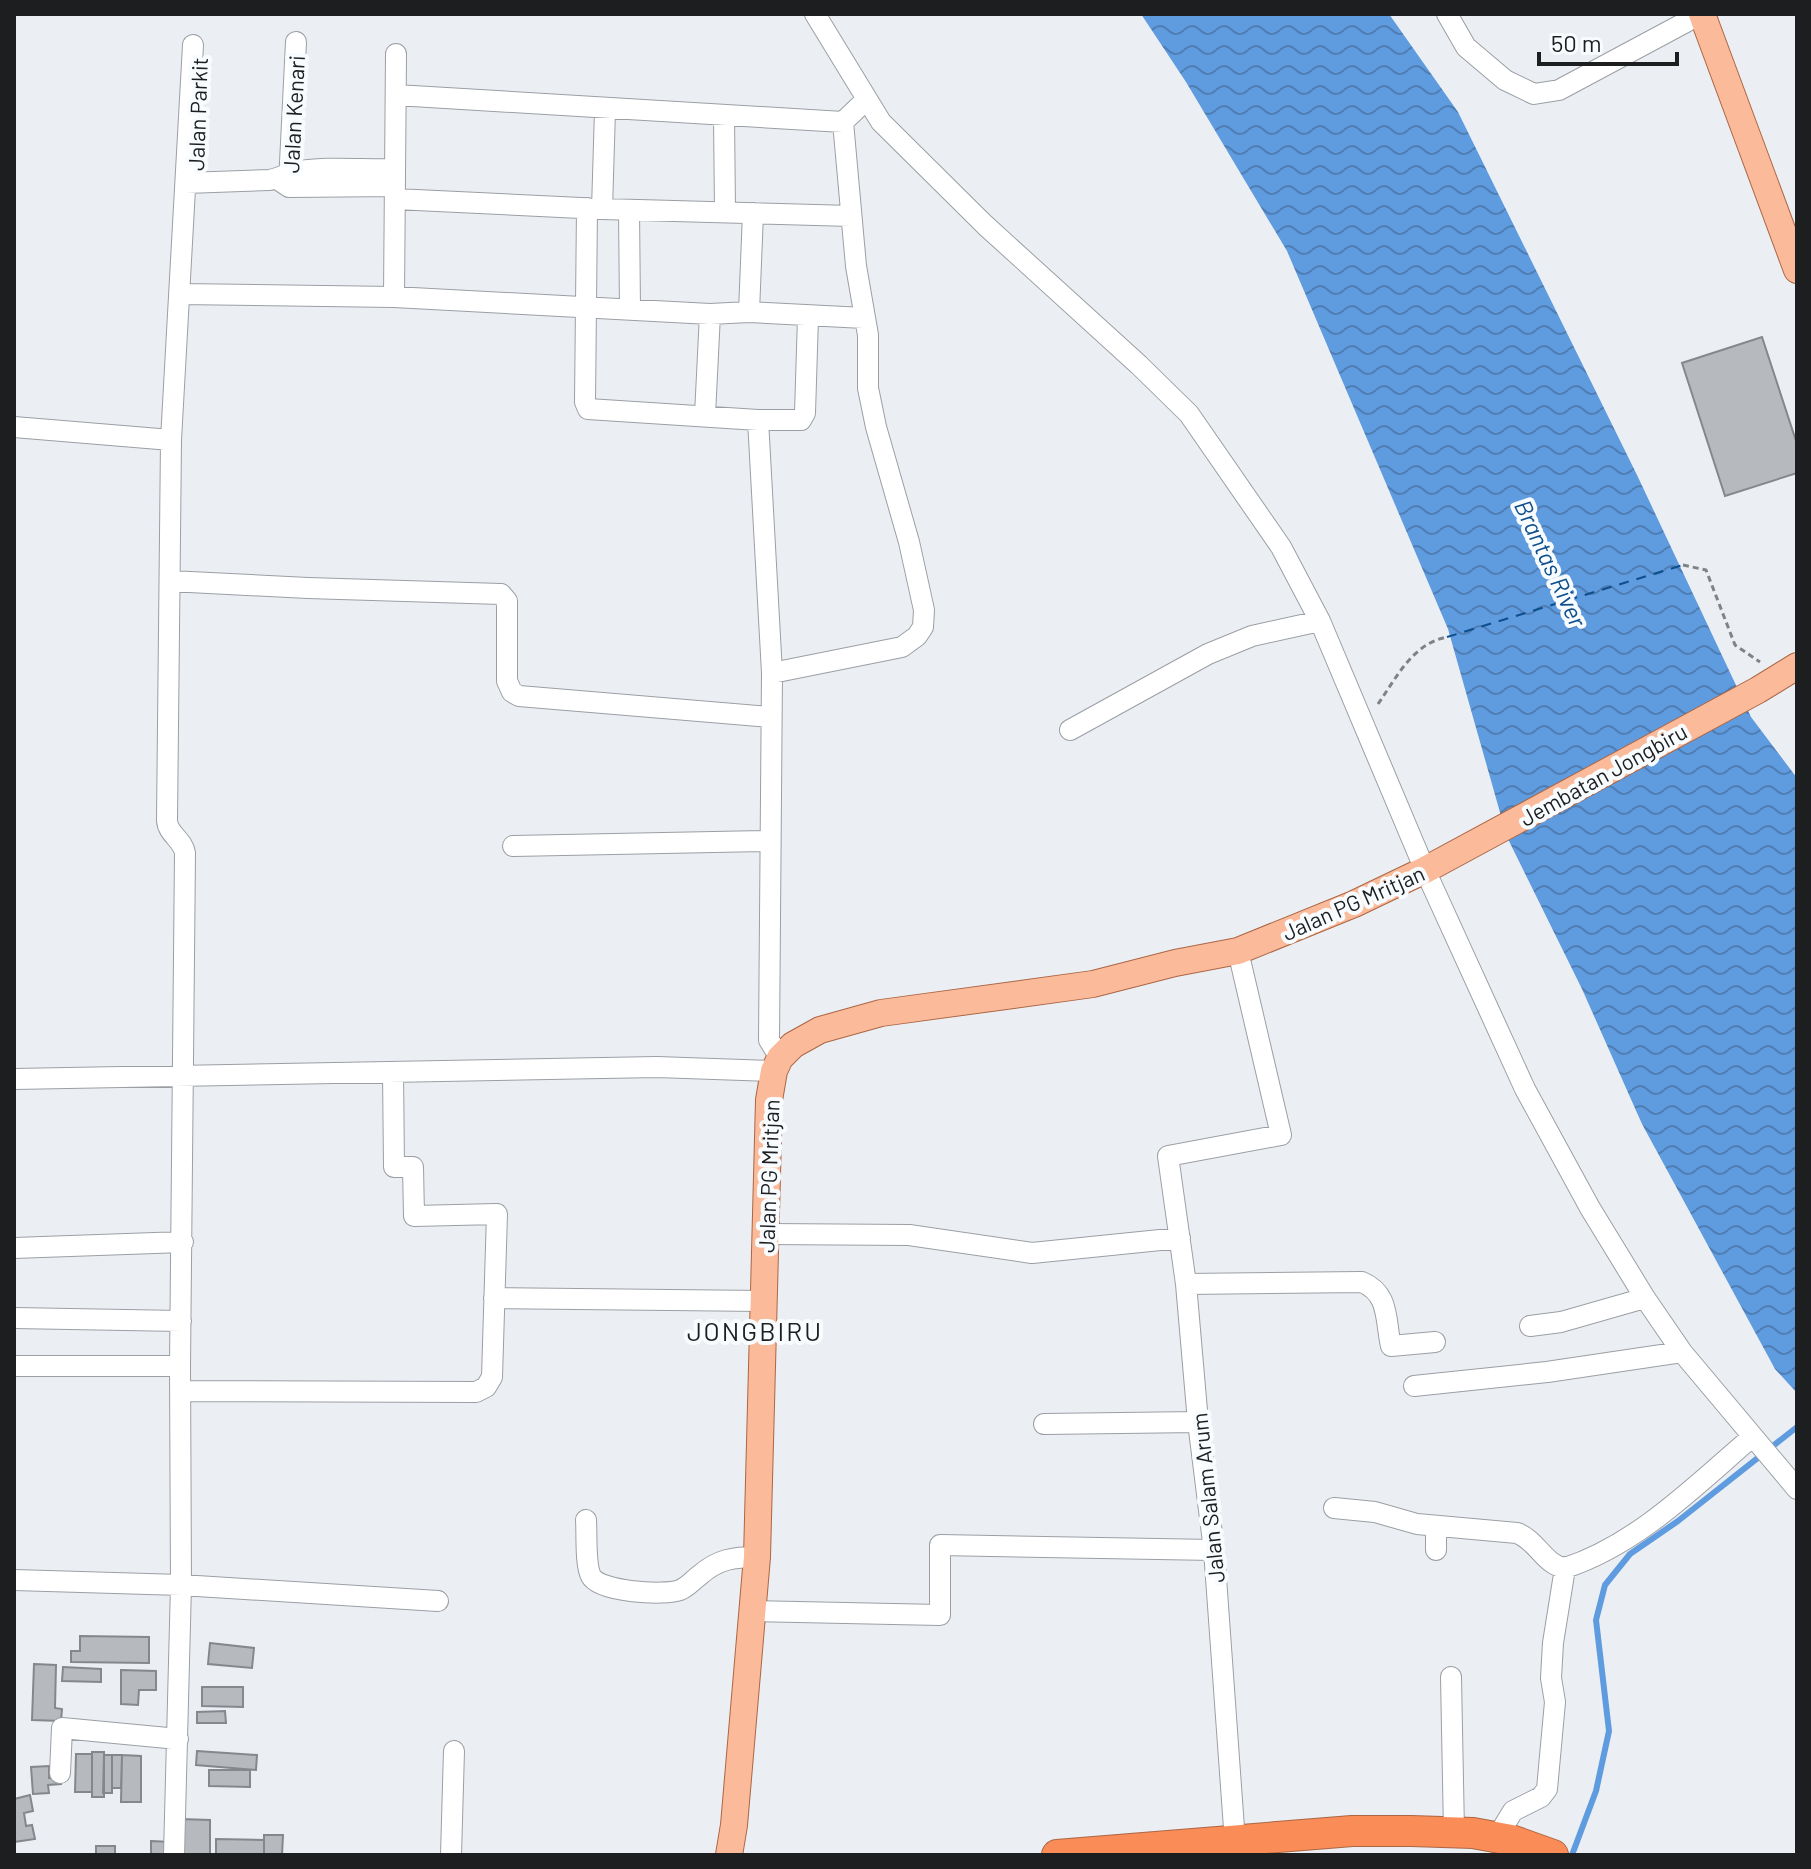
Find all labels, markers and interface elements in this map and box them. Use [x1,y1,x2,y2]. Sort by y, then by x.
scale bar [1539,16,1677,66]
text: 50 m [1551,28,1602,57]
street label: Jalan Kenari [277,54,309,174]
street label: Jalan Parkit [182,57,212,171]
water label: Brantas River [1509,495,1594,632]
street label: Jembatan Jongbiru [1515,717,1691,831]
street label: Jalan PG Mritjan [1278,859,1428,945]
street label: Jalan PG Mritjan [752,1099,784,1253]
district label: JONGBIRU [687,1315,823,1346]
street label: Jalan Salam Arum [1185,1412,1229,1584]

